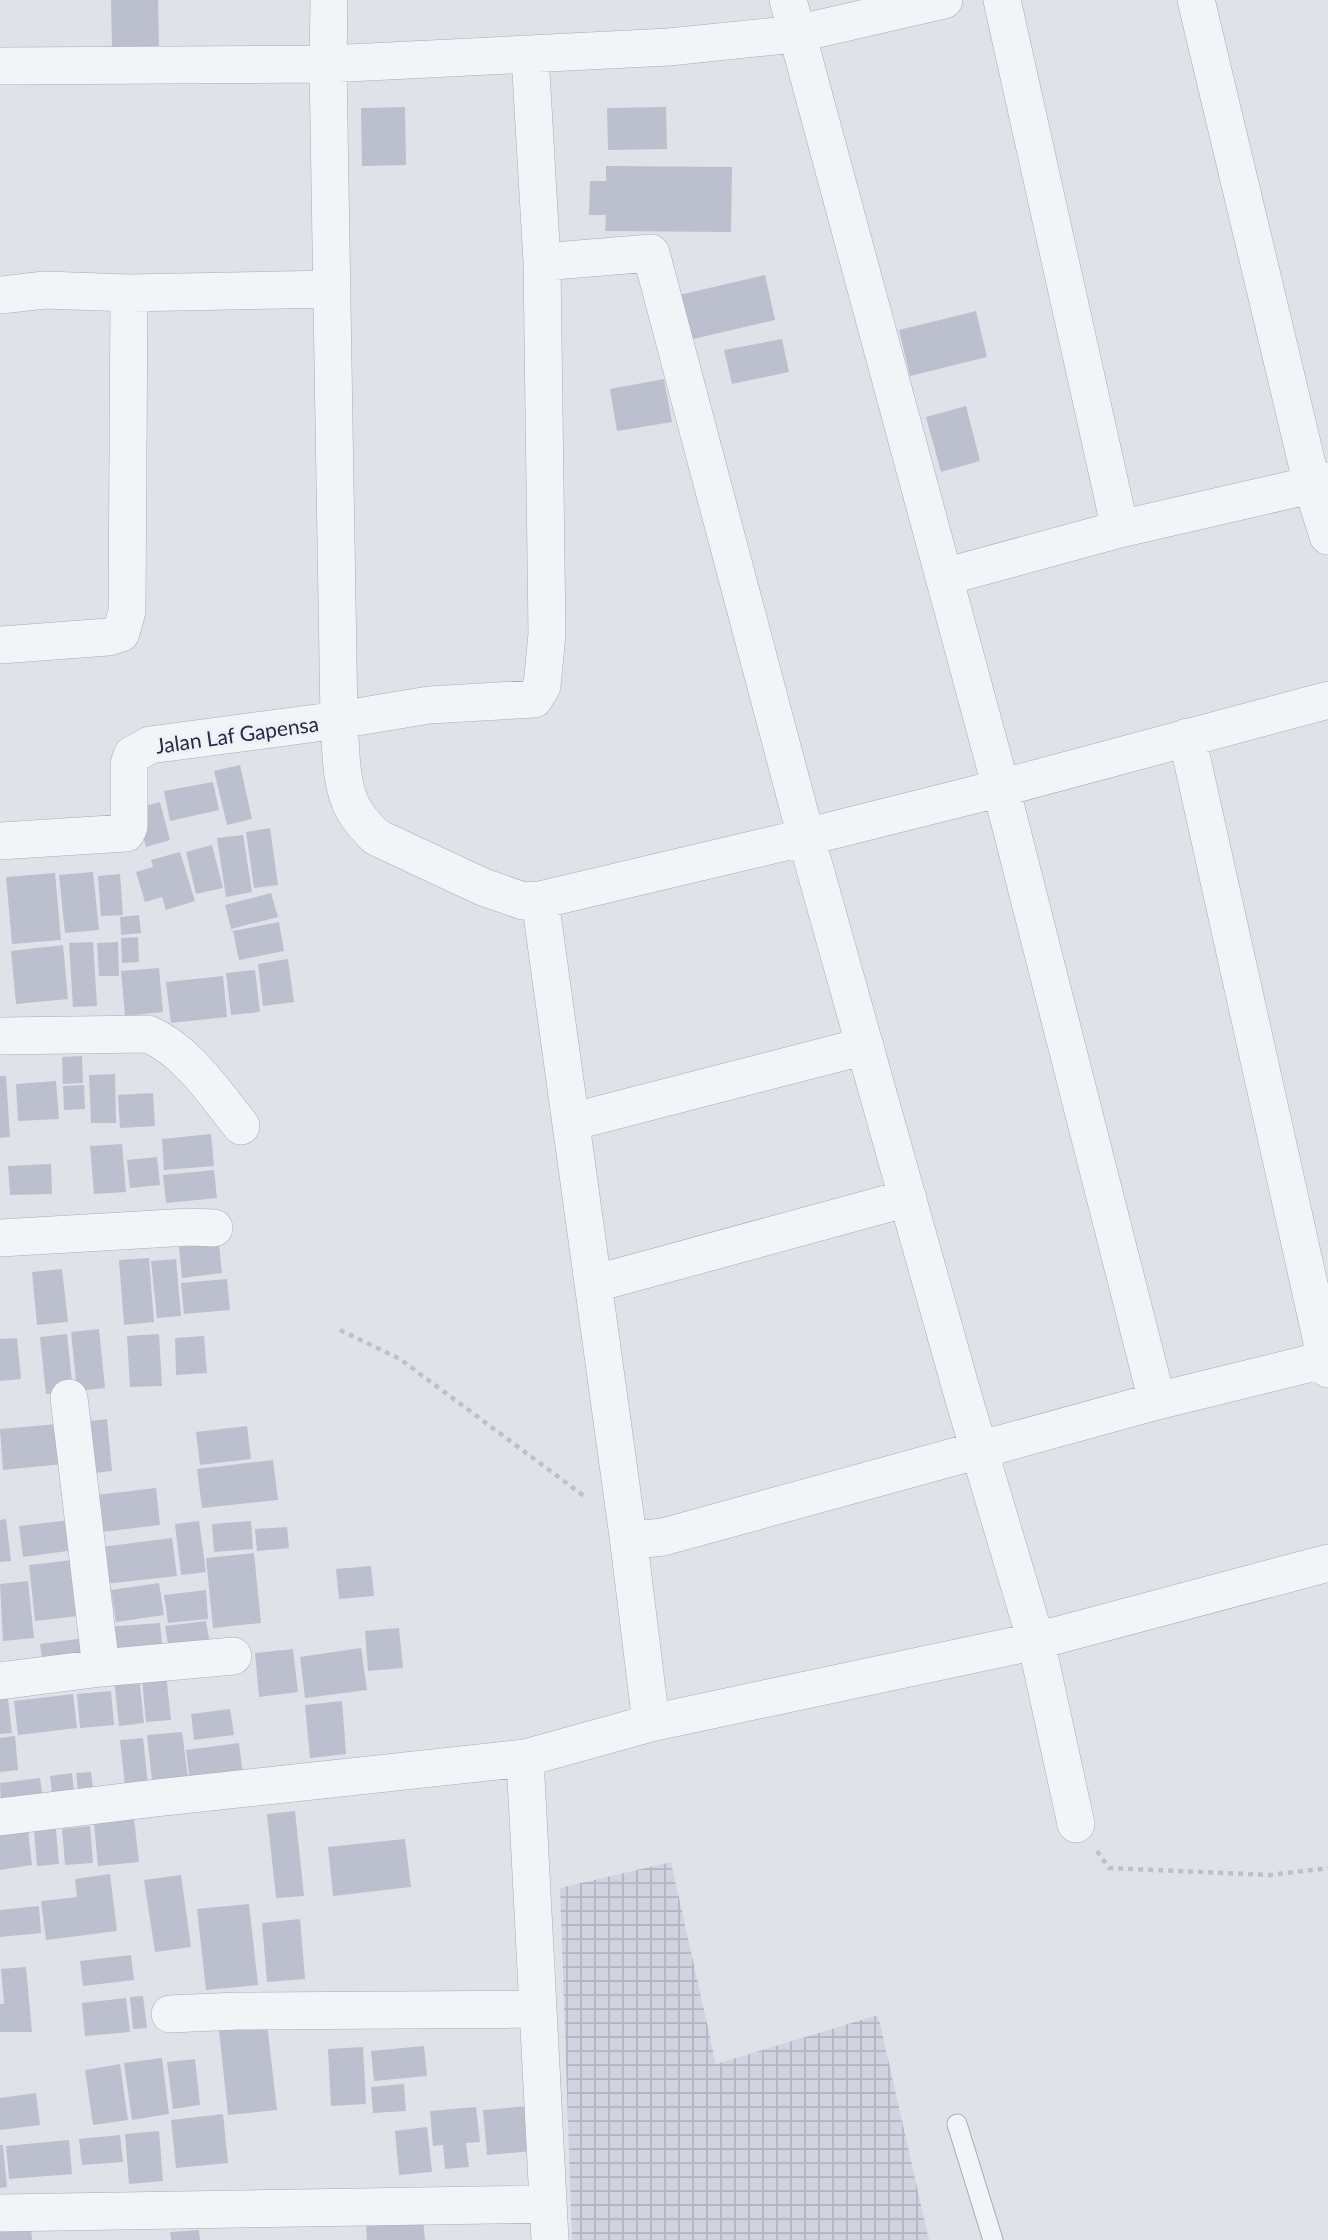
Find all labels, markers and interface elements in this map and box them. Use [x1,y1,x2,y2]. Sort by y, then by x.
street label: Jalan Laf Gapensa [154,710,320,758]

